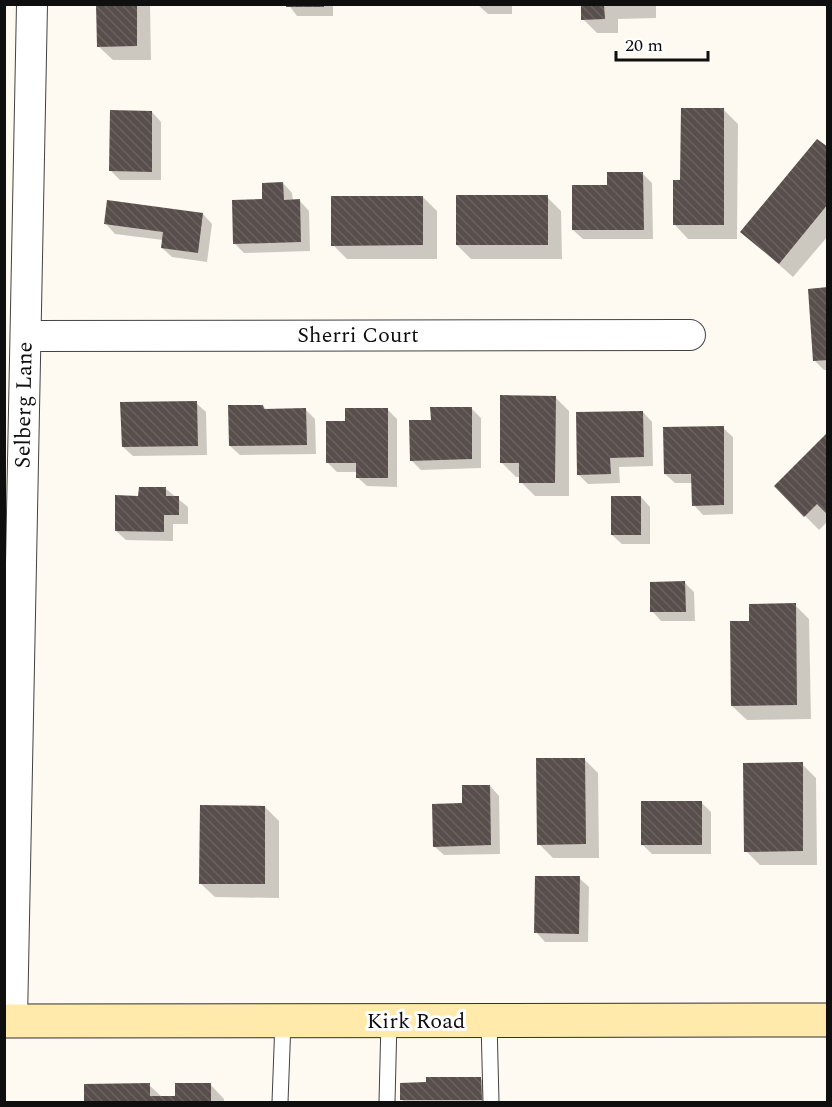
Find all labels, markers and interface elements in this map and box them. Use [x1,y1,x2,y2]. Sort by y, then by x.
scale bar [616,24,708,62]
text: 20 m [625,32,663,59]
street label: Sherri Court [297,319,419,352]
street label: Selberg Lane [6,341,42,469]
street label: Kirk Road [367,1005,465,1038]

